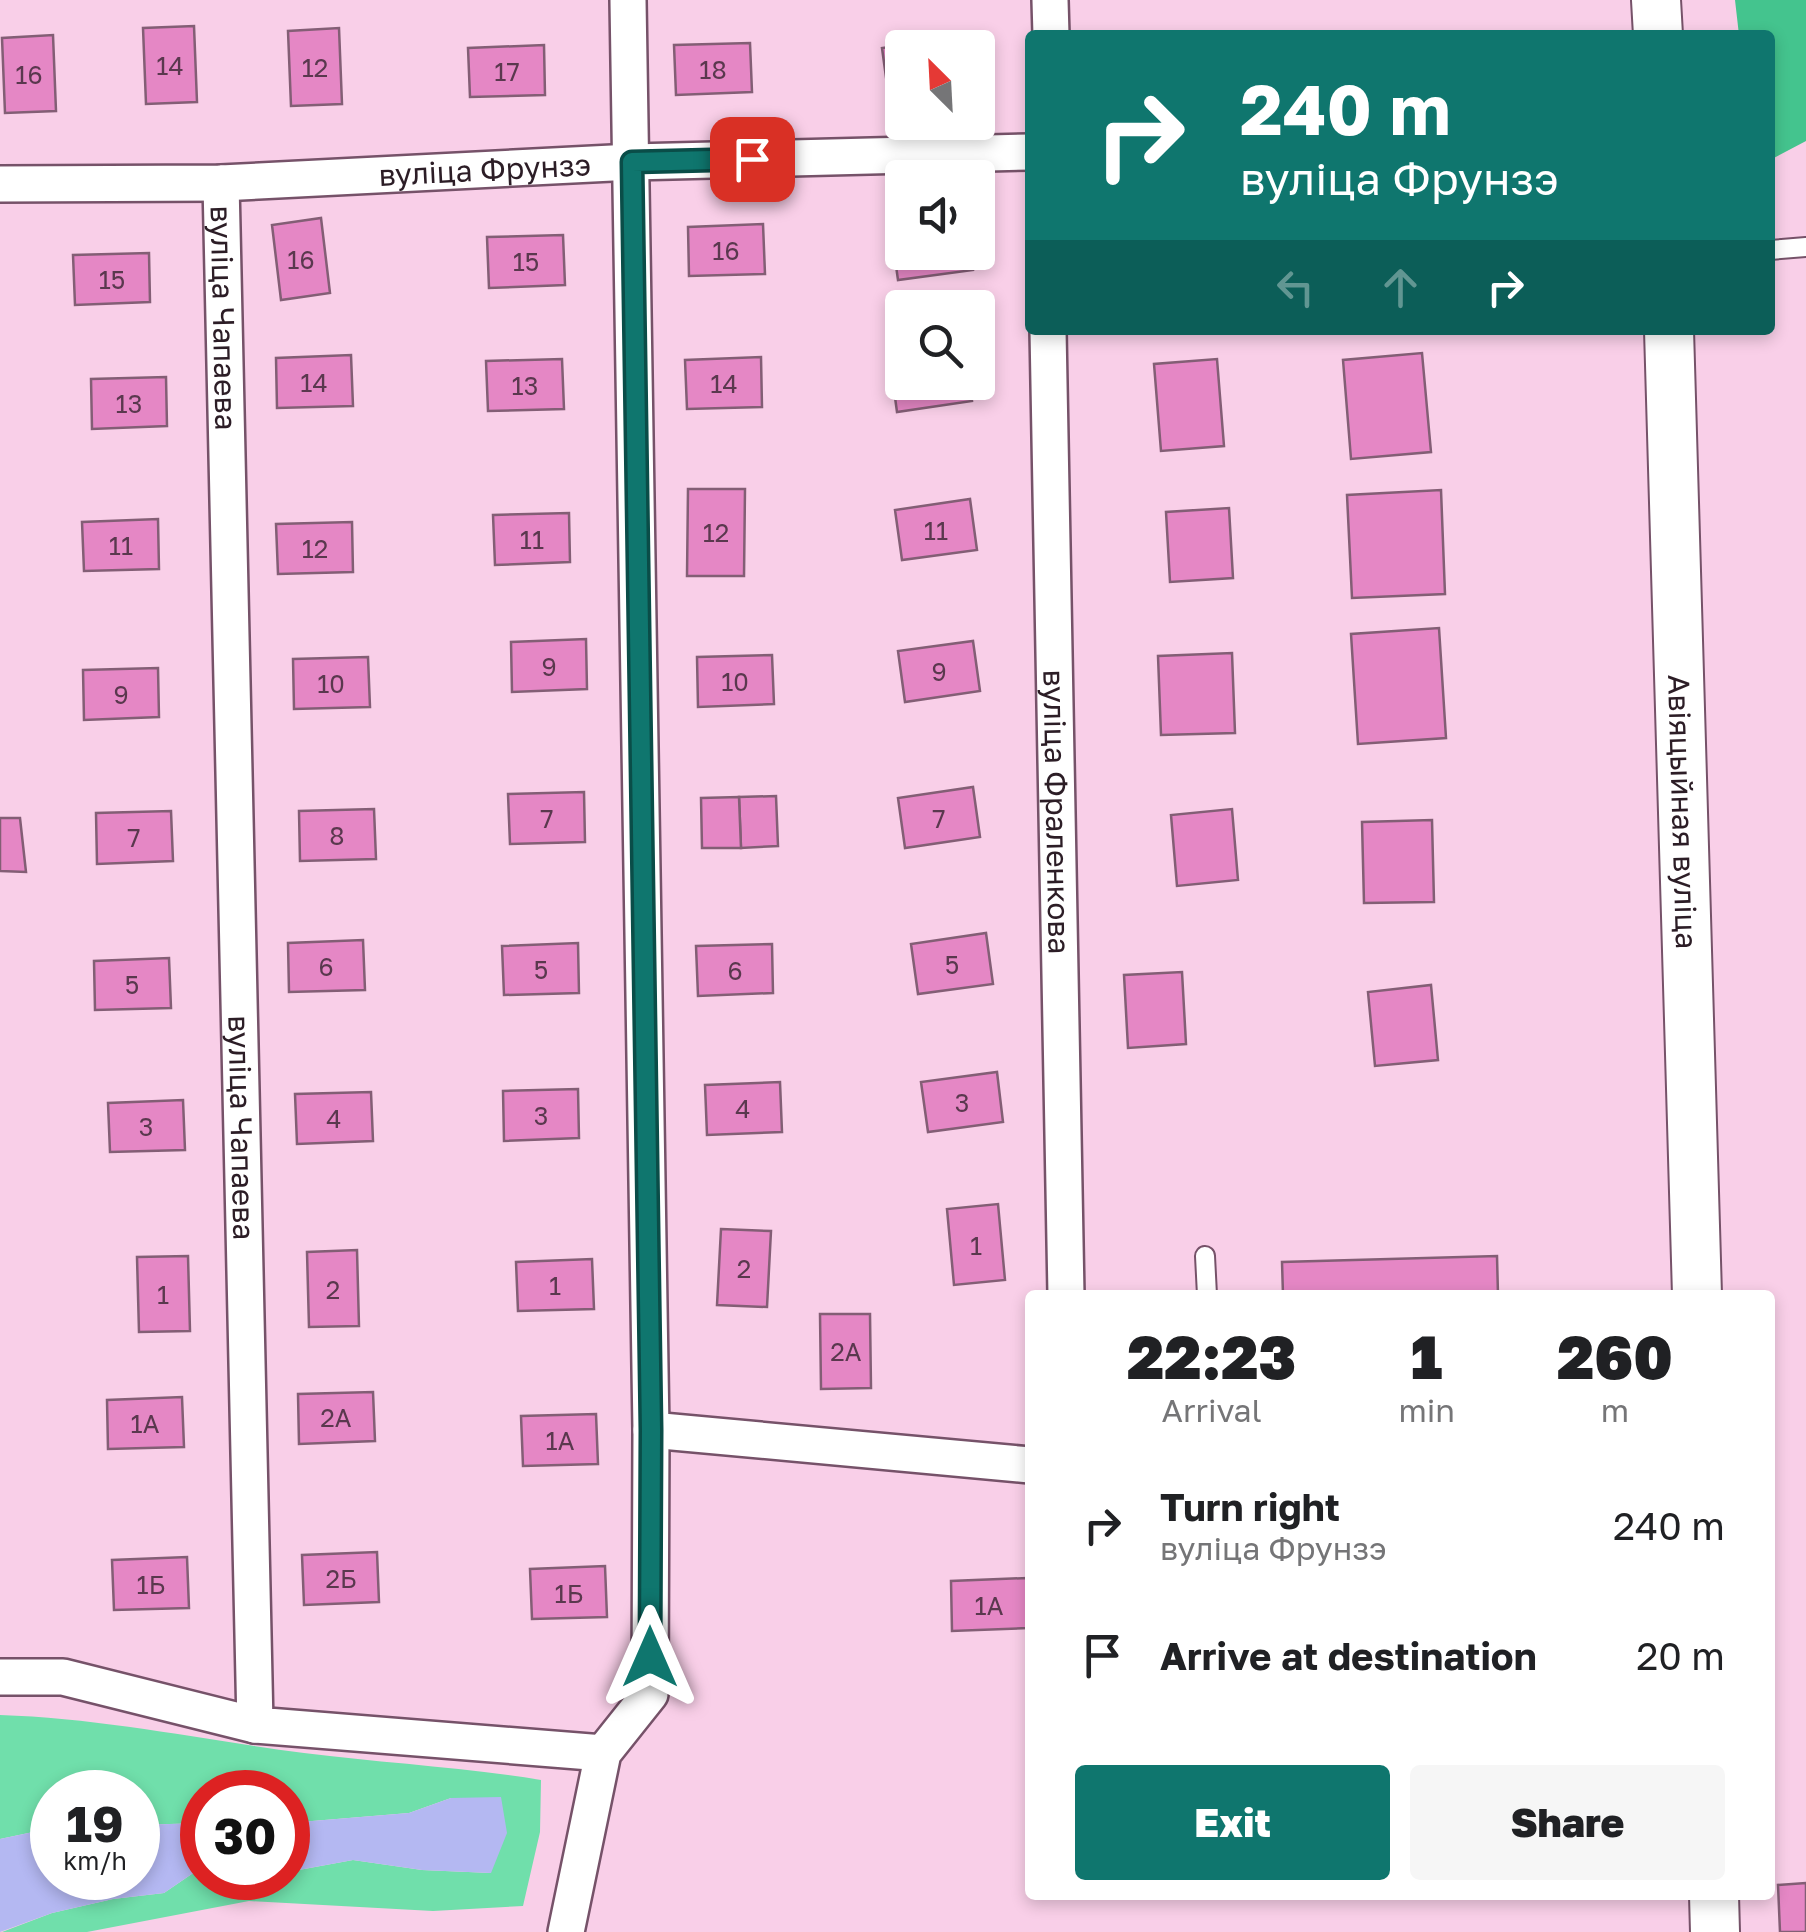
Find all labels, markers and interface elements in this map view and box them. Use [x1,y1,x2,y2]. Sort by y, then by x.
north arrow [885,30,995,140]
map controls [885,30,995,400]
house number: 14 [156,50,184,81]
house number: 12 [302,52,328,83]
house number: 18 [699,54,727,85]
house number: 17 [494,56,520,87]
house number: 16 [15,59,43,90]
text: 240 m [1240,66,1451,150]
icon: right [1075,70,1205,200]
pin [710,117,795,202]
icon: arrive [725,132,780,187]
street label: вуліца Фрунзэ [378,146,592,193]
text: вуліца Фрунзэ [1240,151,1559,205]
button: sound [885,160,995,270]
street label: вуліца Чапаева [204,205,244,431]
house number: 16 [712,235,740,266]
house number: 16 [287,244,315,275]
house number: 15 [513,246,539,277]
icon: left [1268,260,1323,315]
icon: ahead [1373,260,1428,315]
icon: right [1478,260,1533,315]
house number: 15 [99,264,125,295]
button: search [885,290,995,400]
house number: 14 [300,367,328,398]
house number: 14 [710,368,738,399]
house number: 13 [512,370,538,401]
house number: 13 [116,388,142,419]
house number: 11 [924,515,948,546]
house number: 12 [703,517,729,548]
house number: 11 [520,524,544,555]
house number: 11 [109,530,133,561]
house number: 12 [302,533,328,564]
house number: 9 [541,651,557,682]
house number: 9 [931,656,947,687]
house number: 10 [721,666,749,697]
house number: 10 [317,668,345,699]
street label: вуліца Фраленкова [1036,669,1078,955]
street label: Авіяцыйная вуліца [1661,674,1705,950]
house number: 9 [113,679,129,710]
house number: 7 [540,803,554,834]
house number: 7 [932,803,946,834]
house number: 8 [329,820,345,851]
house number: 7 [127,822,141,853]
house number: 5 [945,949,959,980]
house number: 6 [318,951,334,982]
house number: 5 [534,954,548,985]
house number: 6 [727,955,743,986]
house number: 5 [125,969,139,1000]
street label: вуліца Чапаева [221,1015,262,1241]
house number: 3 [955,1087,969,1118]
house number: 4 [735,1093,751,1124]
house number: 3 [534,1100,548,1131]
house number: 4 [326,1103,342,1134]
house number: 3 [139,1111,153,1142]
house number: 1 [970,1230,982,1261]
house number: 2 [737,1253,751,1284]
house number: 1 [549,1270,561,1301]
house number: 2 [326,1274,340,1305]
house number: 1 [157,1279,169,1310]
text: 22:23 [1127,1320,1296,1392]
text: 1 [1411,1320,1443,1392]
text: 260 [1557,1320,1673,1392]
house number: 2А [830,1336,862,1367]
text: Arrival [1162,1391,1262,1429]
text: min [1398,1391,1455,1429]
text: m [1601,1391,1629,1429]
house number: 2А [320,1402,352,1433]
house number: 1А [131,1408,160,1439]
house number: 1А [546,1425,575,1456]
text: Turn right [1160,1484,1340,1529]
icon: right [1075,1498,1130,1553]
text: 240 m [1613,1503,1725,1548]
text: вуліца Фрунзэ [1160,1529,1387,1567]
house number: 2Б [325,1563,357,1594]
house number: 1Б [137,1569,165,1600]
house number: 1Б [555,1578,583,1609]
house number: 1А [975,1590,1004,1621]
position arrow [598,1605,702,1709]
icon: arrive [1075,1628,1130,1683]
text: Arrive at destination [1160,1633,1537,1678]
text: 20 m [1636,1633,1725,1678]
button: Exit [1075,1765,1390,1880]
button: Share [1410,1765,1725,1880]
speed limit sign: 30 [180,1770,310,1900]
text: 19 [66,1793,124,1853]
text: km/h [63,1845,127,1876]

